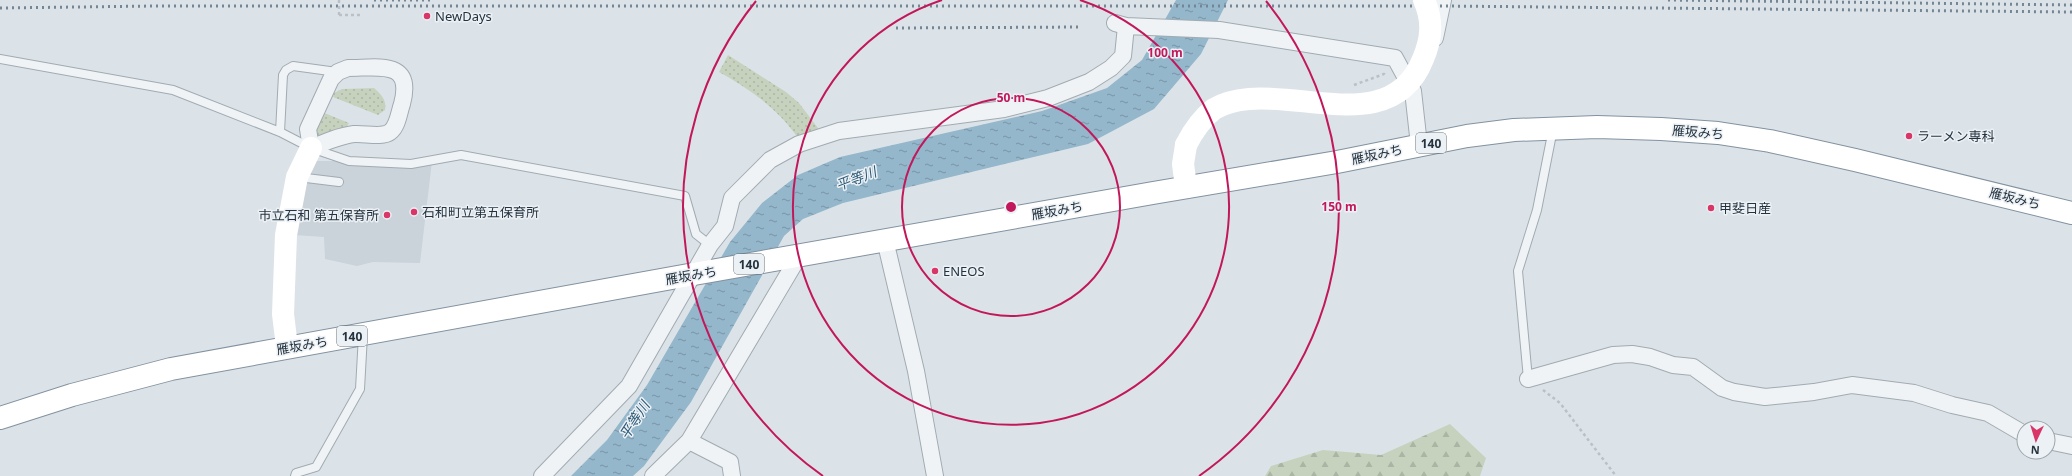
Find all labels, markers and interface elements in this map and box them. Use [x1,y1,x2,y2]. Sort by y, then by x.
place label: NewDays [435,7,492,25]
marker: NewDays [422,11,432,21]
text: 100 m [1147,44,1183,61]
text: 50 m [997,89,1025,106]
street label: 雁坂みち [1671,121,1725,143]
place label: ラーメン専科 [1917,127,1994,145]
marker: ラーメン専科 [1904,131,1914,141]
road number: 140 [1416,133,1446,153]
street label: 雁坂みち [1350,140,1404,168]
water label: 平等川 [833,161,881,194]
street label: 雁坂みち [1988,183,2042,213]
street label: 雁坂みち [1030,197,1084,223]
text: 150 m [1321,198,1357,215]
place label: 甲斐日産 [1719,199,1771,217]
centre of rings [1004,200,1018,214]
place label: 石和町立第五保育所 [422,203,539,221]
marker: 甲斐日産 [1706,203,1716,213]
place label: 市立石和 第五保育所 [259,206,379,224]
marker: 石和町立第五保育所 [409,207,419,217]
marker: 市立石和 第五保育所 [382,210,392,220]
road number: 140 [734,254,764,274]
street label: 雁坂みち [664,262,718,288]
place label: ENEOS [943,262,985,280]
marker: ENEOS [930,266,940,276]
road number: 140 [337,326,367,346]
street label: 雁坂みち [275,332,329,358]
water label: 平等川 [615,396,654,443]
north arrow [2016,420,2056,460]
text: N [2030,443,2040,458]

